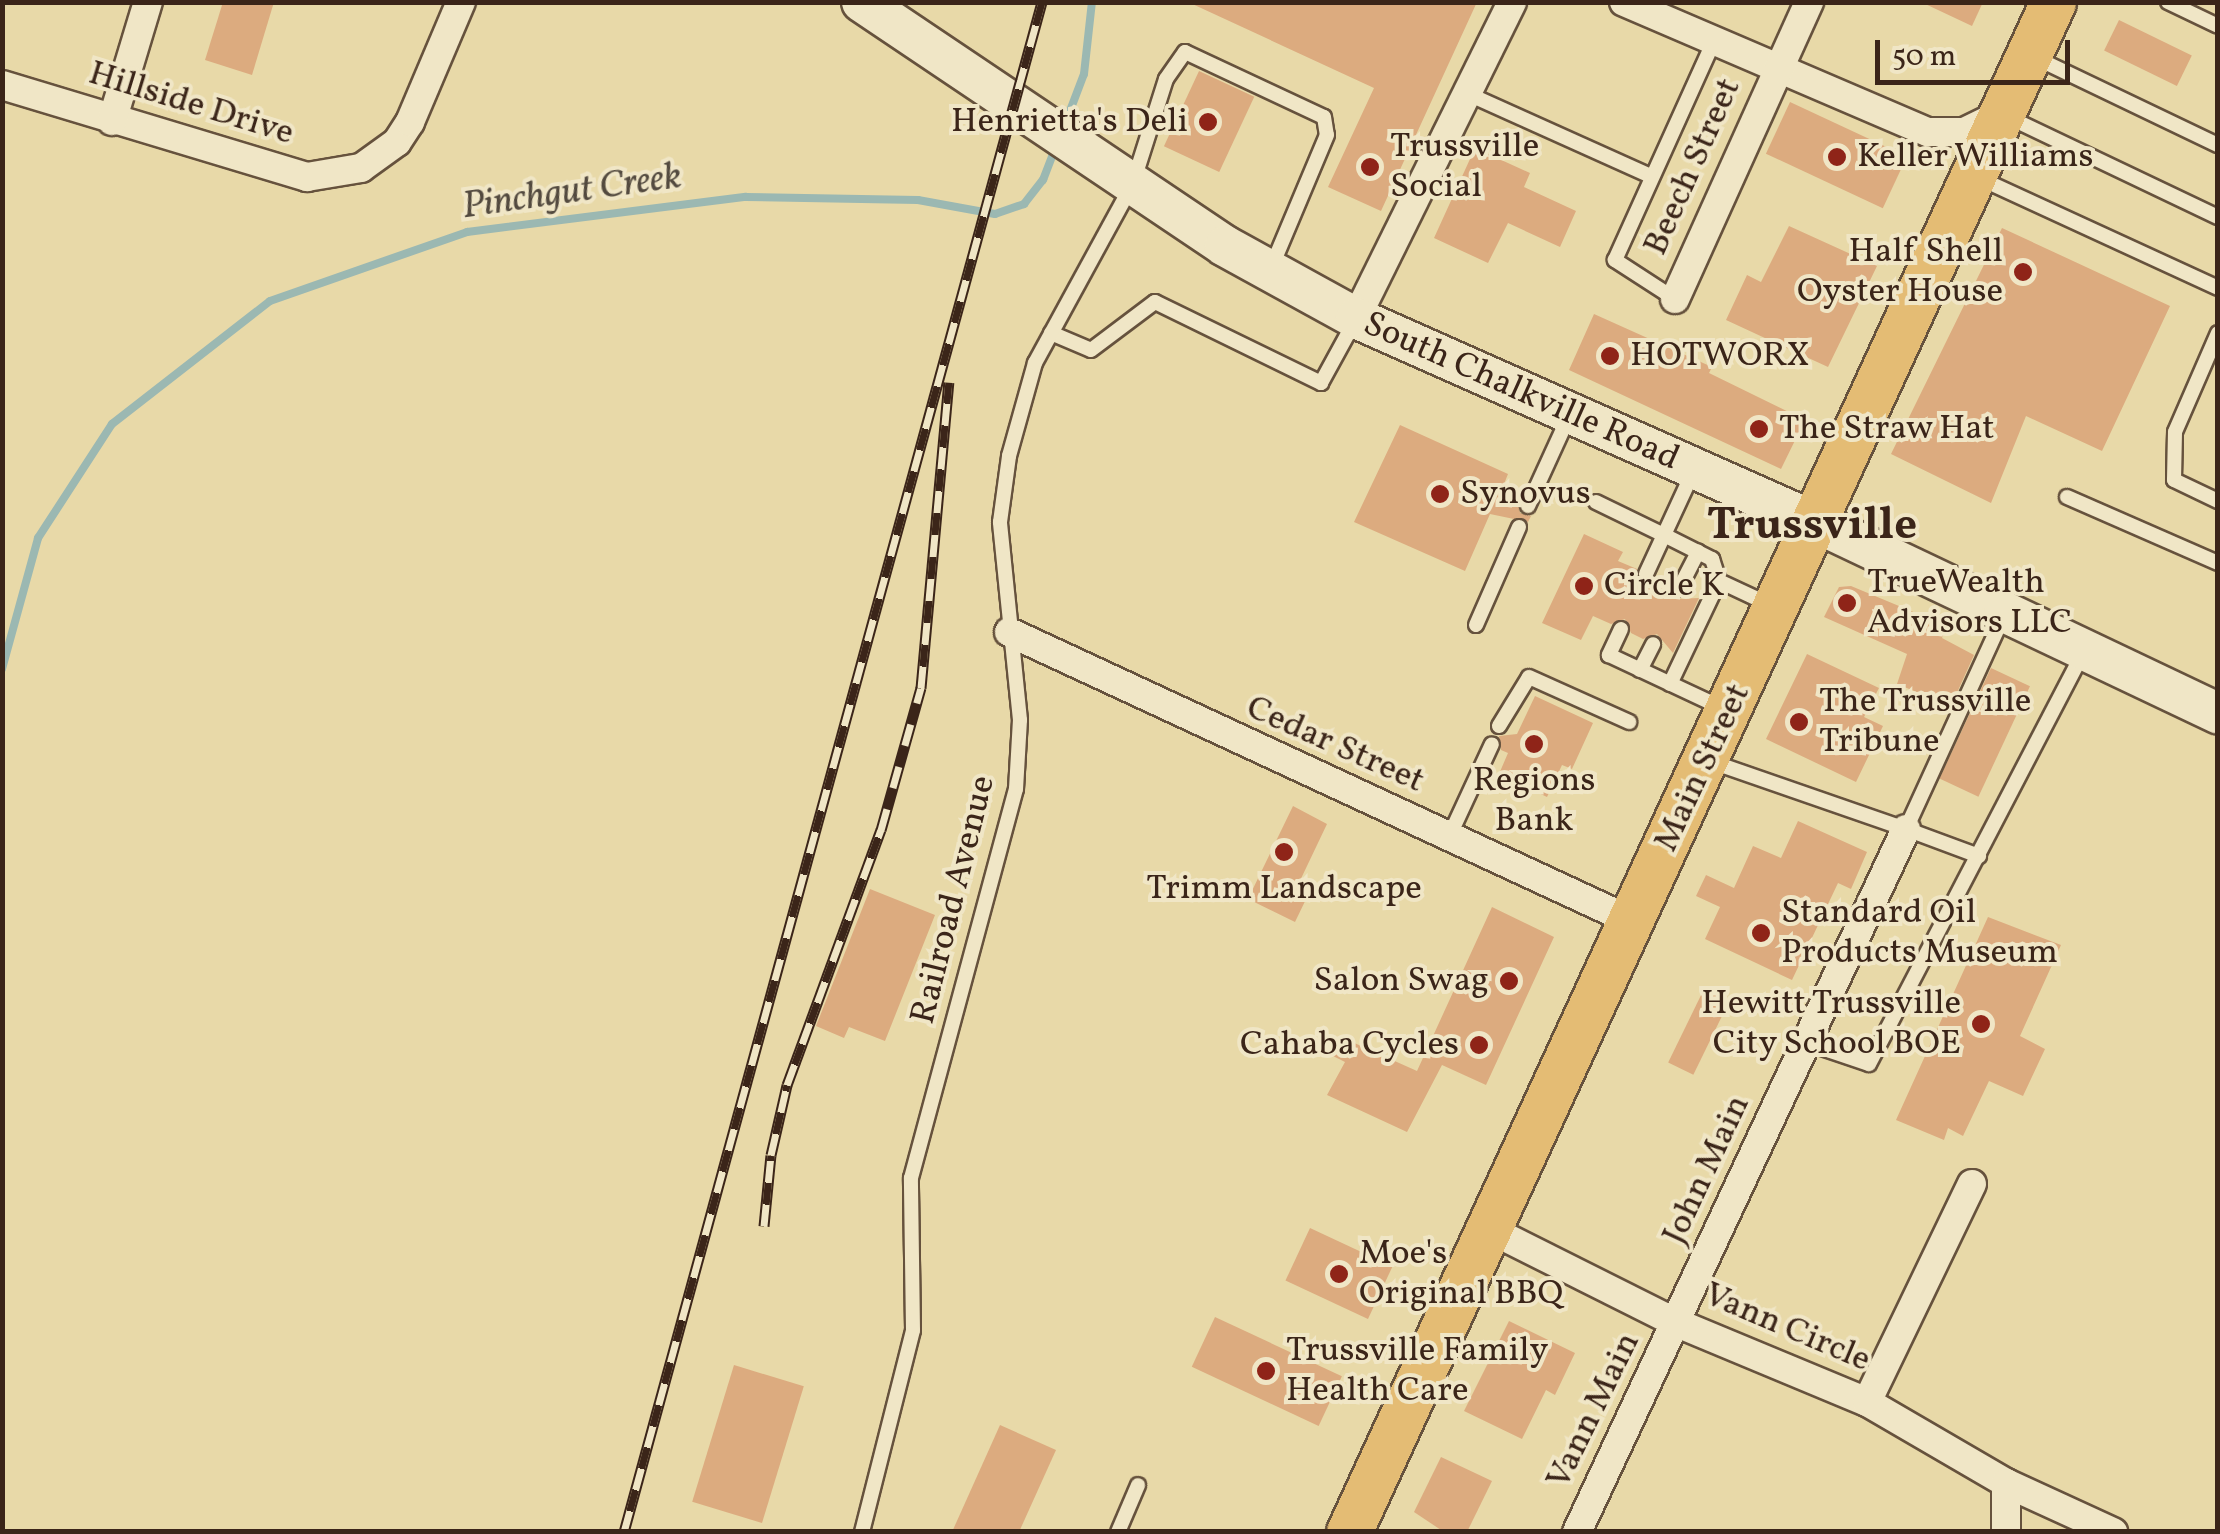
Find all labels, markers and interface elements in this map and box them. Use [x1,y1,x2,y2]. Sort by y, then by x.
scale bar [1880,20,2075,82]
text: 50 m [1892,36,1956,78]
street label: Hillside Drive [83,53,299,155]
street label: Beech Street [1635,72,1751,262]
place label: Henrietta's Deli [951,101,1188,143]
marker: Henrietta's Deli [1197,111,1219,133]
place label: Trussville Social [1390,126,1539,208]
place label: Keller Williams [1857,136,2095,178]
marker: Keller Williams [1826,146,1848,168]
water label: Pinchgut Creek [460,155,684,231]
marker: Trussville Social [1359,156,1381,178]
place label: Half Shell Oyster House [1797,231,2003,313]
marker: Half Shell Oyster House [2012,261,2034,283]
street label: South Chalkville Road [1357,303,1685,481]
place label: HOTWORX [1630,335,1810,377]
marker: HOTWORX [1599,345,1621,367]
place label: The Straw Hat [1779,408,1996,450]
marker: The Straw Hat [1748,418,1770,440]
place label: Synovus [1460,473,1591,515]
marker: Synovus [1429,483,1451,505]
district label: Trussville [1707,500,1917,554]
place label: TrueWealth Advisors LLC [1867,562,2072,644]
place label: Circle K [1604,565,1725,607]
marker: Circle K [1573,575,1595,597]
marker: TrueWealth Advisors LLC [1836,592,1858,614]
street label: Main Street [1646,677,1760,859]
place label: The Trussville Tribune [1819,681,2032,763]
street label: Cedar Street [1240,687,1430,803]
marker: The Trussville Tribune [1788,711,1810,733]
marker: Regions Bank [1523,733,1545,755]
place label: Regions Bank [1473,760,1595,842]
street label: Railroad Avenue [903,772,1005,1028]
marker: Trimm Landscape [1273,841,1295,863]
place label: Trimm Landscape [1146,868,1422,910]
place label: Standard Oil Products Museum [1781,892,2058,974]
marker: Standard Oil Products Museum [1750,922,1772,944]
place label: Salon Swag [1314,960,1489,1002]
marker: Salon Swag [1498,970,1520,992]
place label: Hewitt Trussville City School BOE [1700,983,1961,1065]
marker: Hewitt Trussville City School BOE [1970,1013,1992,1035]
place label: Cahaba Cycles [1240,1024,1459,1066]
marker: Cahaba Cycles [1468,1034,1490,1056]
street label: John Main [1654,1089,1760,1251]
place label: Moe's Original BBQ [1359,1233,1563,1315]
marker: Moe's Original BBQ [1328,1263,1350,1285]
street label: Vann Circle [1697,1274,1877,1382]
street label: Vann Main [1538,1326,1650,1496]
place label: Trussville Family Health Care [1286,1330,1548,1412]
marker: Trussville Family Health Care [1255,1360,1277,1382]

